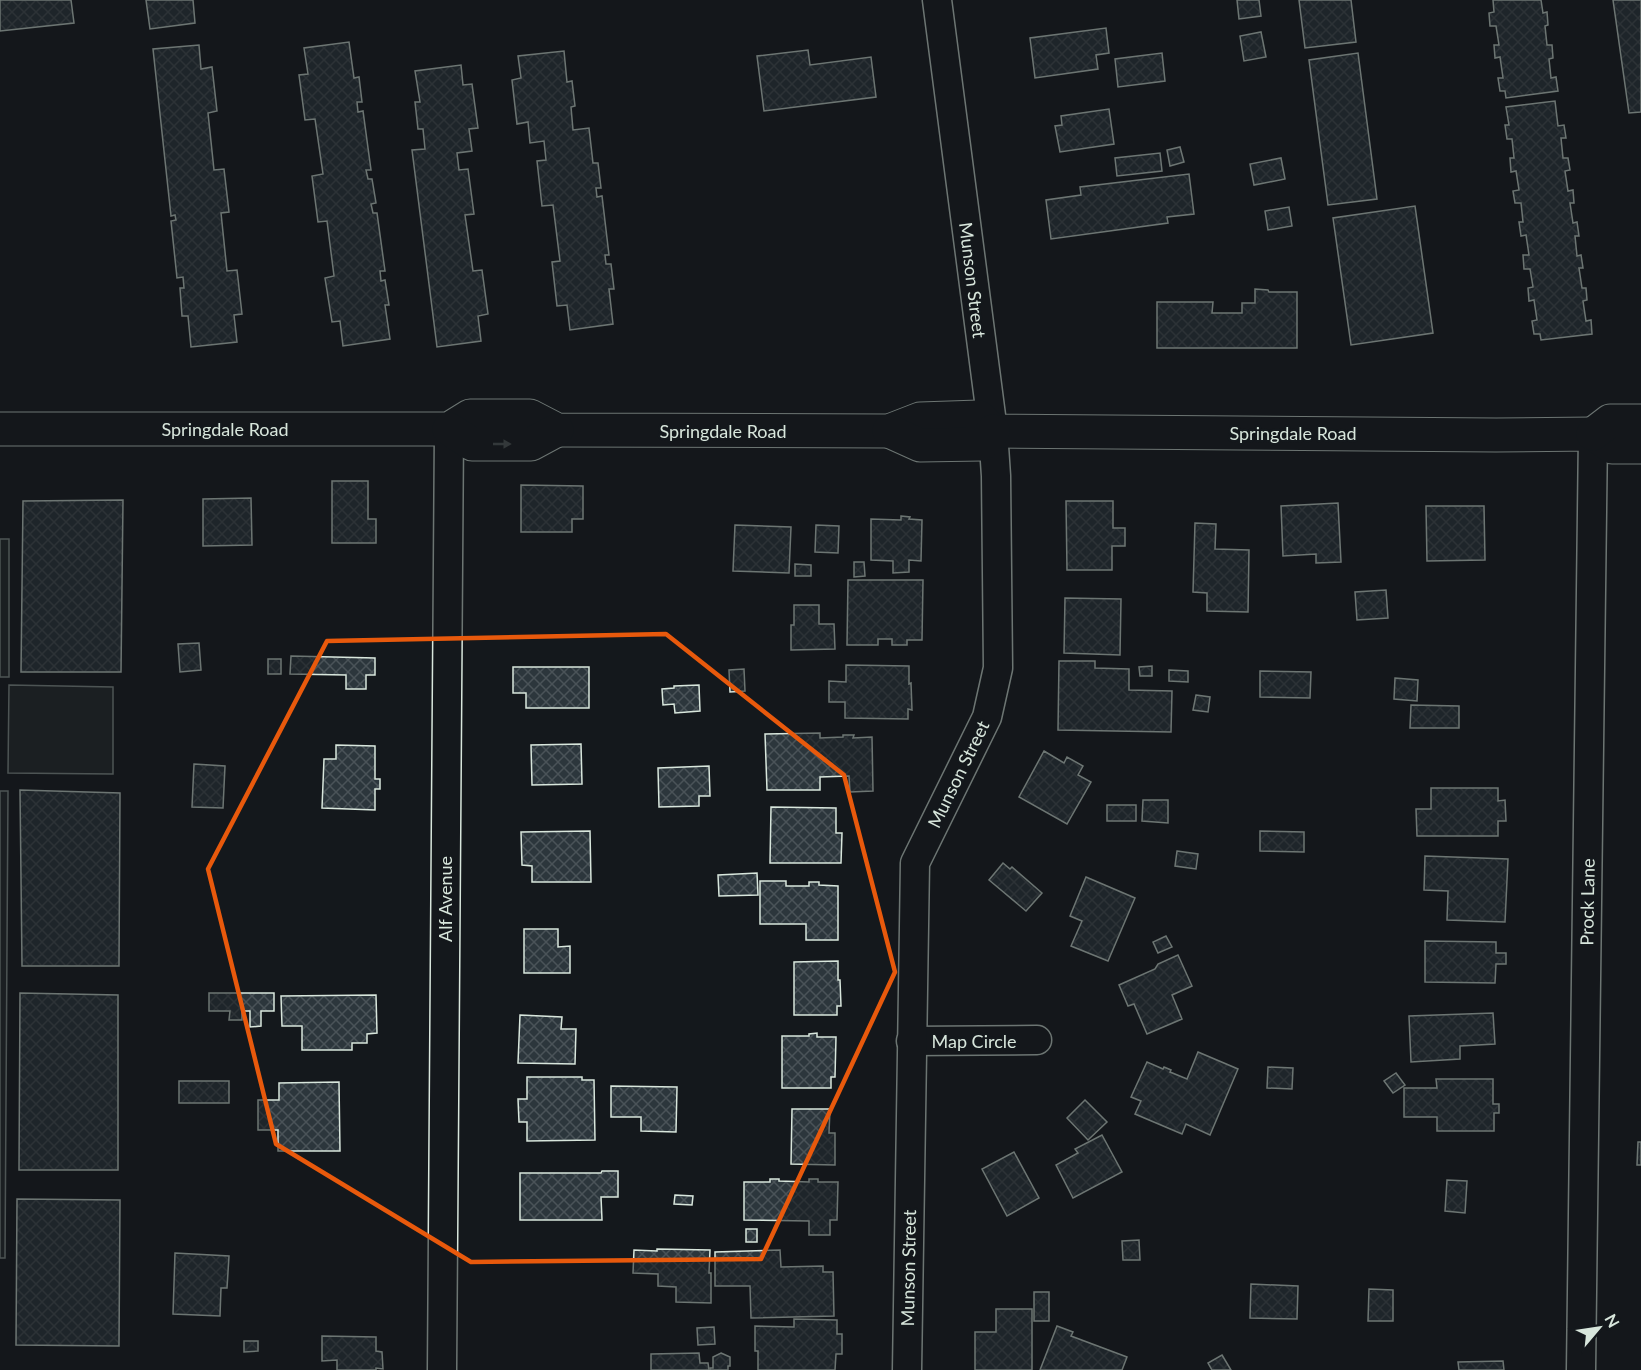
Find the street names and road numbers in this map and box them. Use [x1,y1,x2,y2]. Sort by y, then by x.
street label: Munson Street [955,221,991,340]
street label: Springdale Road [161,418,289,440]
street label: Springdale Road [659,420,787,442]
street label: Springdale Road [1229,422,1357,444]
street label: Munson Street [923,716,994,831]
street label: Alf Avenue [434,856,456,942]
street label: Prock Lane [1575,858,1599,946]
street label: Map Circle [932,1030,1016,1052]
street label: Munson Street [896,1209,920,1327]

